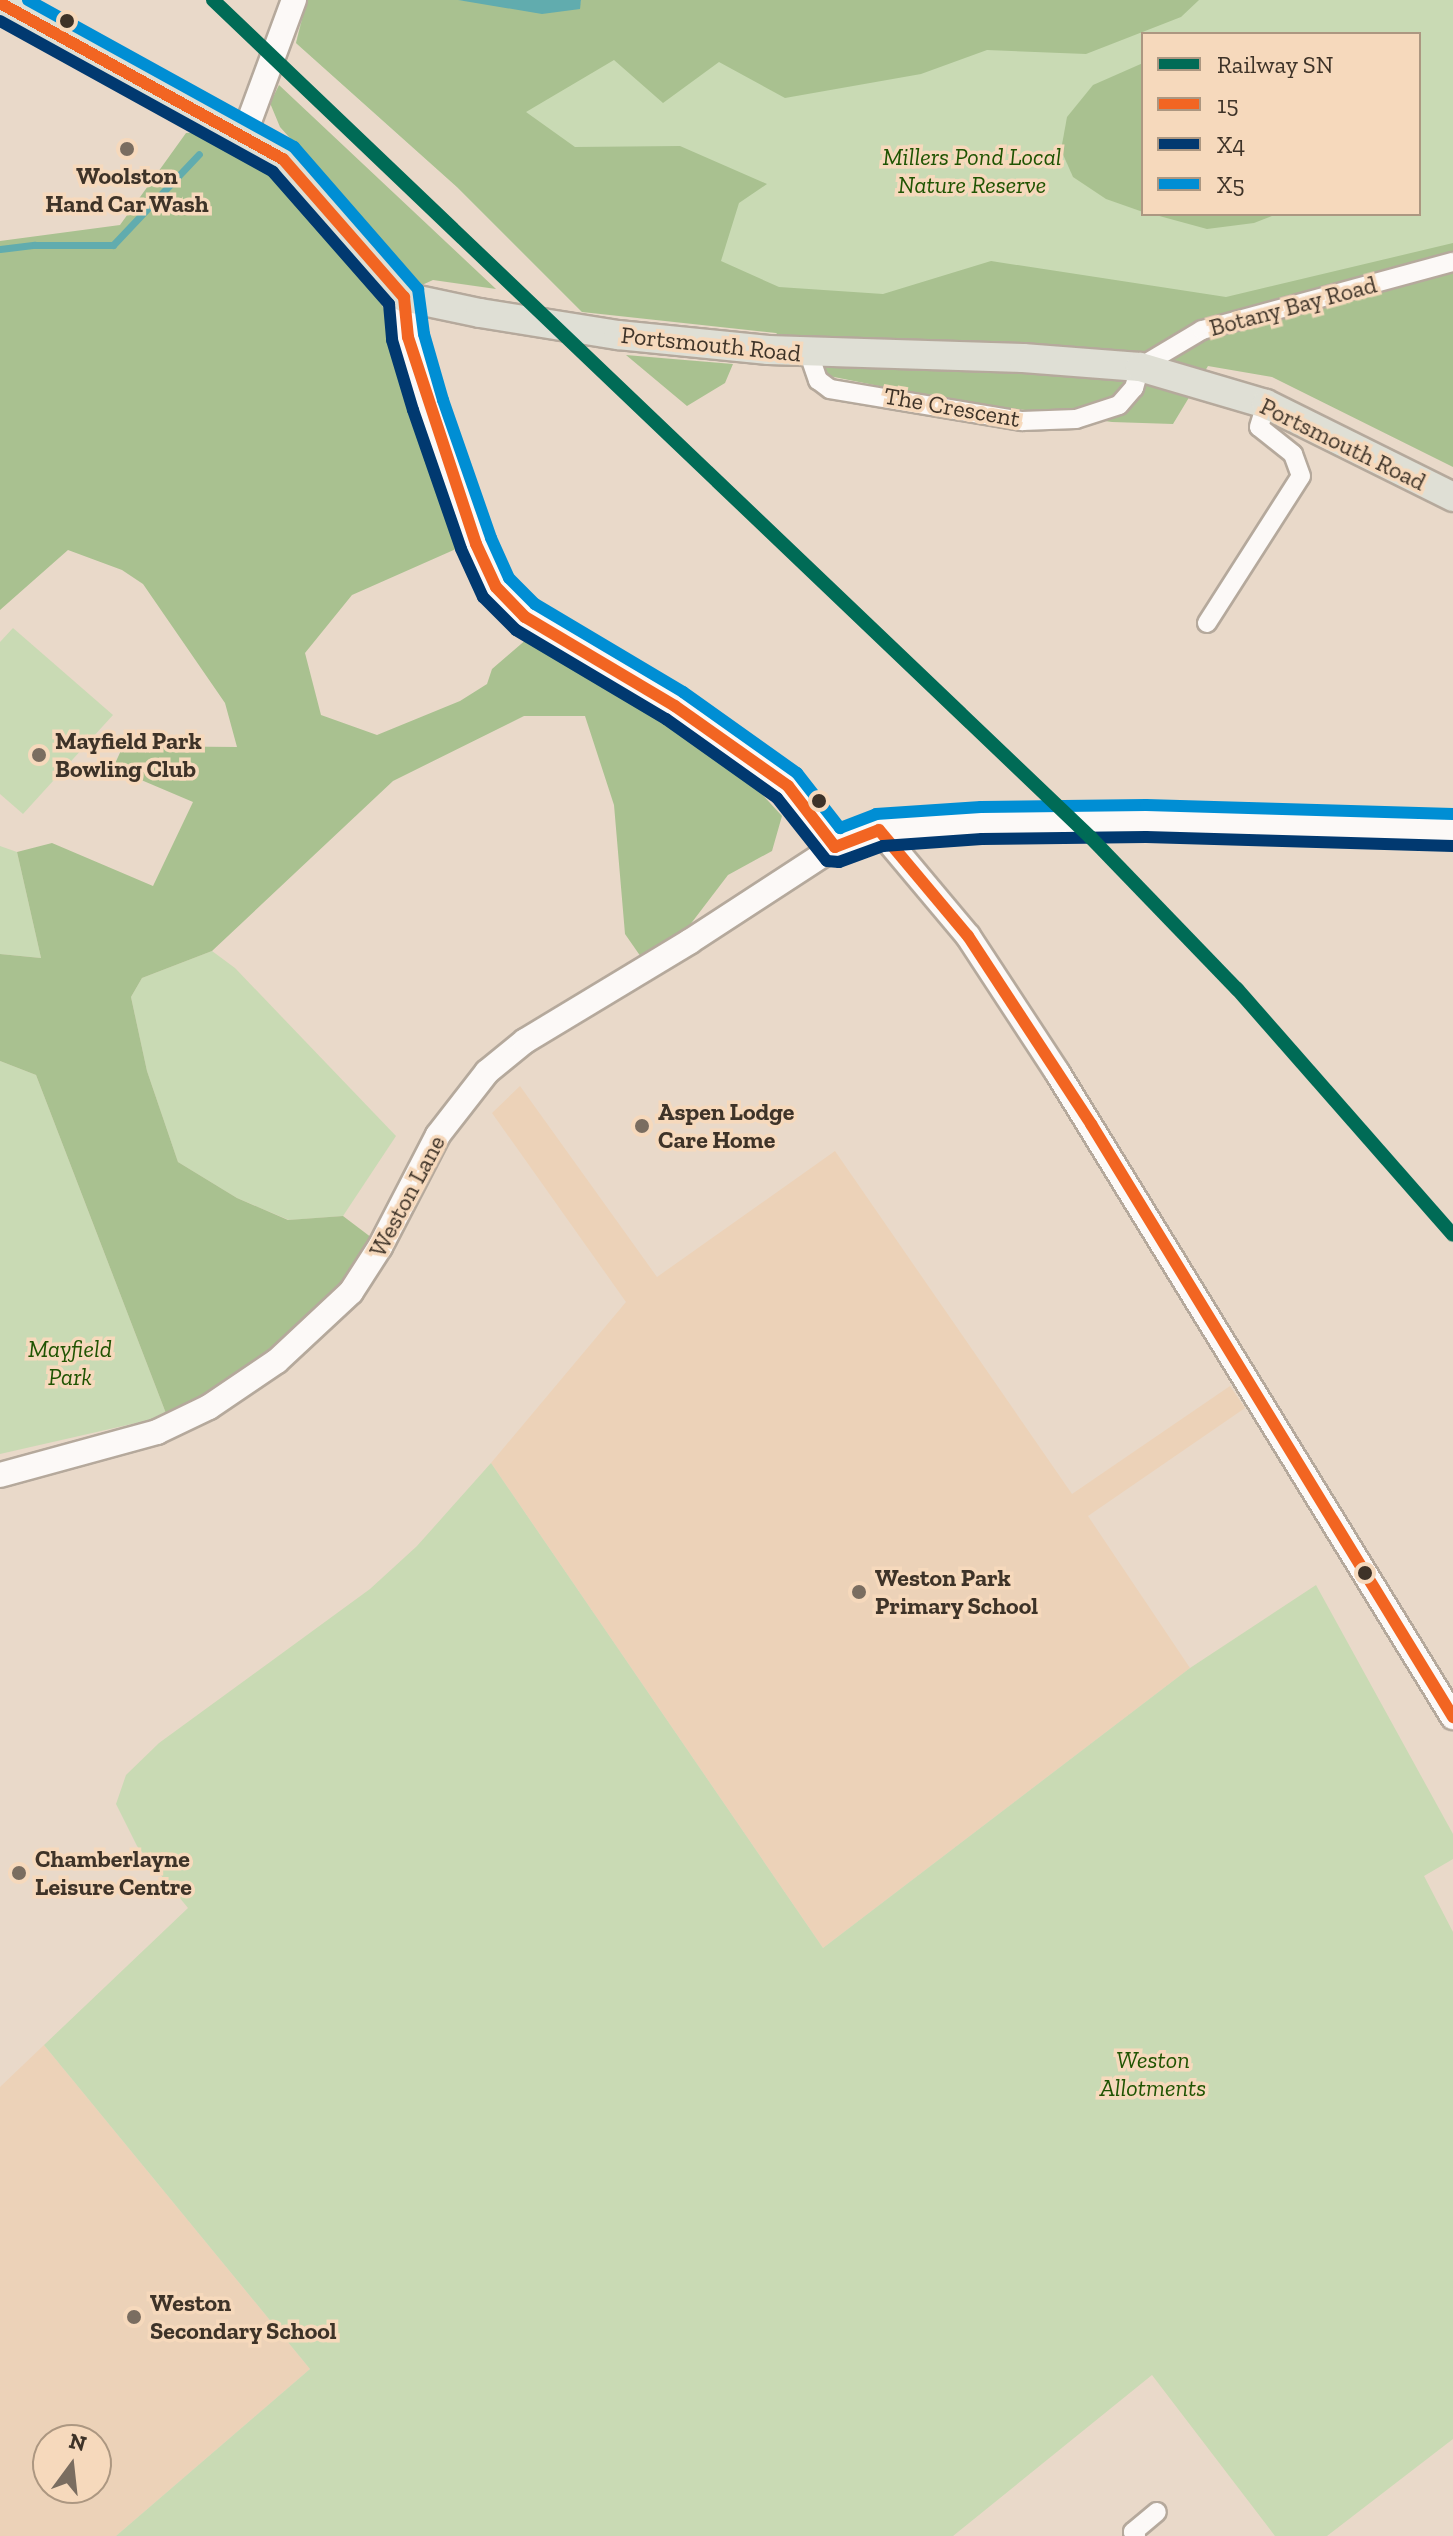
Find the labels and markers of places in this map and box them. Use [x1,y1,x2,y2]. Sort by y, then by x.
unlabelled marker [59,13,75,29]
marker: Woolston Hand Car Wash [118,140,136,158]
place label: Woolston Hand Car Wash [45,162,209,218]
place label: Mayfield Park Bowling Club [55,727,202,783]
marker: Mayfield Park Bowling Club [30,746,48,764]
unlabelled marker [811,793,827,809]
place label: Aspen Lodge Care Home [658,1098,794,1154]
marker: Aspen Lodge Care Home [633,1117,651,1135]
place label: Weston Park Primary School [875,1564,1039,1620]
unlabelled marker [1357,1565,1373,1581]
marker: Weston Park Primary School [850,1583,868,1601]
place label: Chamberlayne Leisure Centre [35,1845,192,1901]
marker: Chamberlayne Leisure Centre [10,1864,28,1882]
place label: Weston Secondary School [150,2289,337,2345]
marker: Weston Secondary School [125,2308,143,2326]

